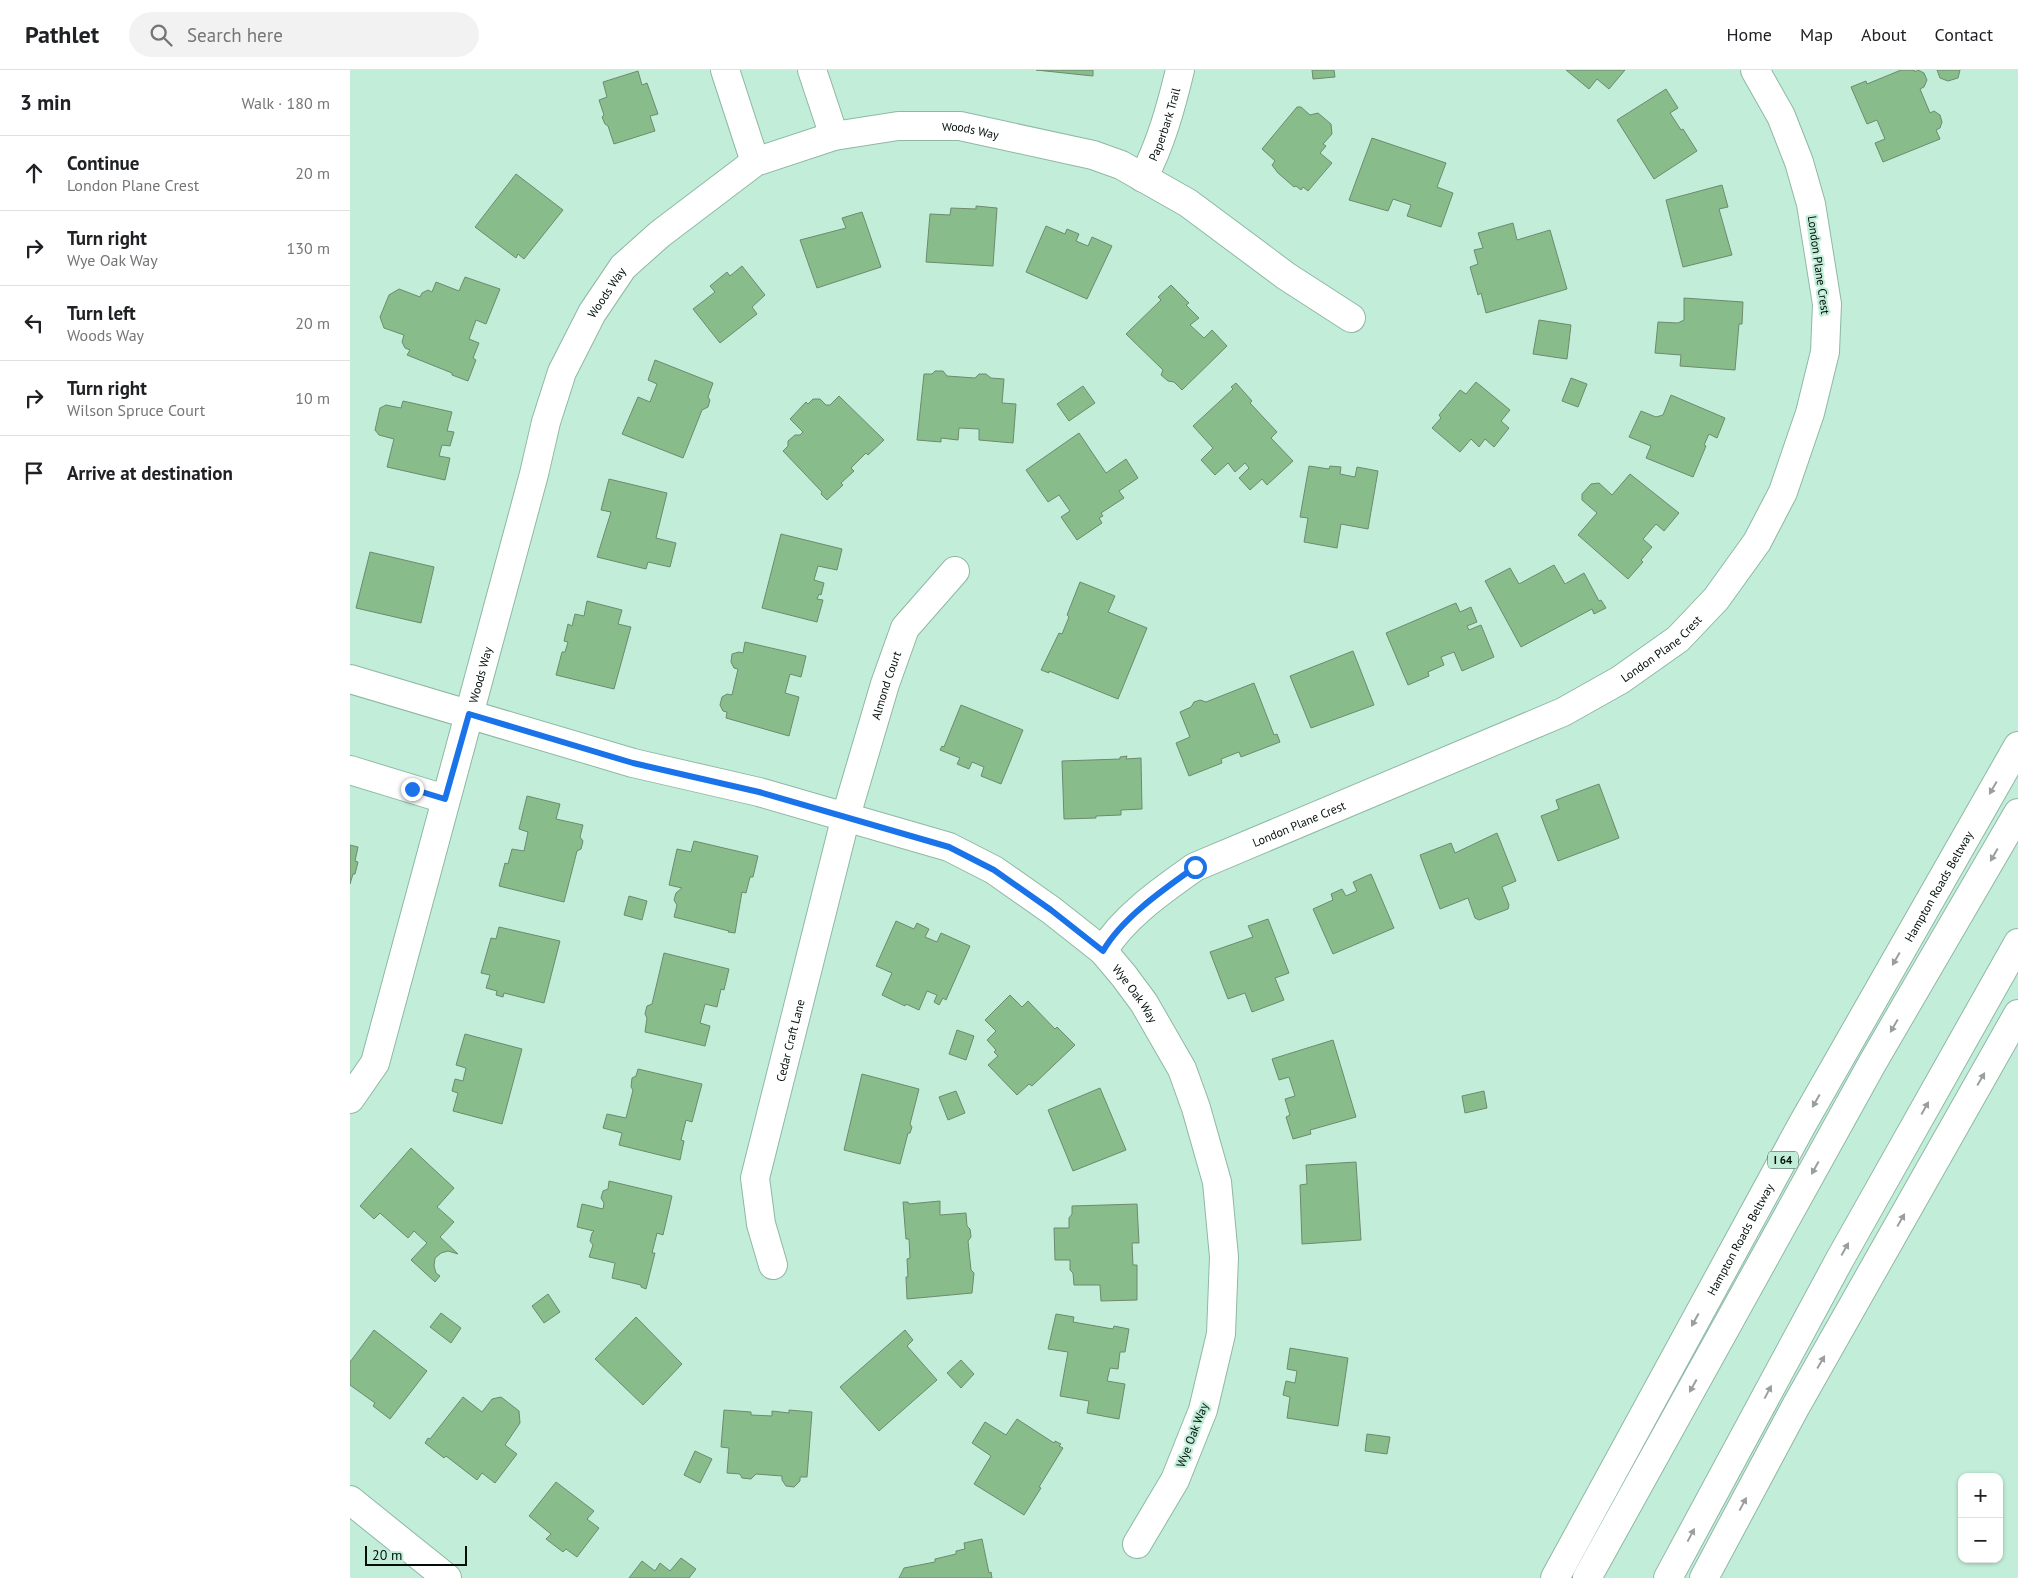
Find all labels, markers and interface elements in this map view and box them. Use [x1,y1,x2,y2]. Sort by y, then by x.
search box [129,12,479,57]
text: Pathlet [25,19,99,50]
icon: search [147,21,175,49]
text: Search here [187,23,283,47]
text: Home [1726,23,1772,46]
text: Map [1800,23,1833,46]
text: About [1861,23,1907,46]
text: Contact [1935,23,1993,46]
street label: Paperbark Trail [1145,86,1183,163]
text: 3 min [20,89,71,116]
text: Walk · 180 m [241,93,330,113]
street label: Woods Way [942,118,1001,142]
text: Continue [67,151,139,175]
icon: ahead [20,159,48,187]
text: 20 m [295,163,330,183]
text: London Plane Crest [67,175,199,195]
street label: London Plane Crest [1805,215,1833,315]
text: Turn right [67,226,147,250]
icon: right [20,234,48,262]
text: 130 m [287,238,330,258]
text: Wye Oak Way [67,250,158,270]
street label: Woods Way [584,264,629,320]
text: Turn left [67,301,136,325]
icon: left [20,309,48,337]
text: 20 m [295,313,330,333]
text: Woods Way [67,325,144,345]
text: Turn right [67,376,147,400]
icon: right [20,384,48,412]
text: 10 m [295,388,330,408]
text: Wilson Spruce Court [67,400,205,420]
icon: arrive [20,459,48,487]
text: Arrive at destination [67,461,233,485]
street label: London Plane Crest [1617,612,1704,685]
street label: Woods Way [465,644,495,705]
street label: Almond Court [867,649,904,721]
route end [401,778,424,801]
one-way arrow [1989,781,1998,794]
street label: London Plane Crest [1250,797,1347,850]
street label: Hampton Roads Beltway [1901,828,1976,944]
one-way arrow [1989,849,1998,862]
route start [1184,856,1207,879]
one-way arrow [1891,953,1900,966]
street label: Wye Oak Way [1110,961,1161,1025]
street label: Cedar Craft Lane [772,998,807,1083]
one-way arrow [1890,1020,1899,1033]
one-way arrow [1977,1072,1986,1085]
one-way arrow [1811,1094,1820,1107]
one-way arrow [1921,1101,1930,1114]
road number: I 64 [1768,1152,1798,1168]
one-way arrow [1810,1161,1819,1174]
street label: Hampton Roads Beltway [1703,1180,1776,1298]
one-way arrow [1897,1214,1906,1227]
one-way arrow [1841,1243,1850,1256]
one-way arrow [1690,1313,1699,1326]
one-way arrow [1817,1354,1825,1369]
one-way arrow [1689,1380,1698,1393]
one-way arrow [1764,1385,1772,1399]
street label: Wye Oak Way [1173,1400,1211,1469]
map controls [1958,1473,2003,1563]
button: + [1958,1473,2003,1518]
one-way arrow [1739,1497,1747,1512]
button: − [1958,1518,2003,1563]
one-way arrow [1687,1528,1695,1542]
scale bar [365,1543,468,1566]
text: 20 m [372,1546,402,1564]

